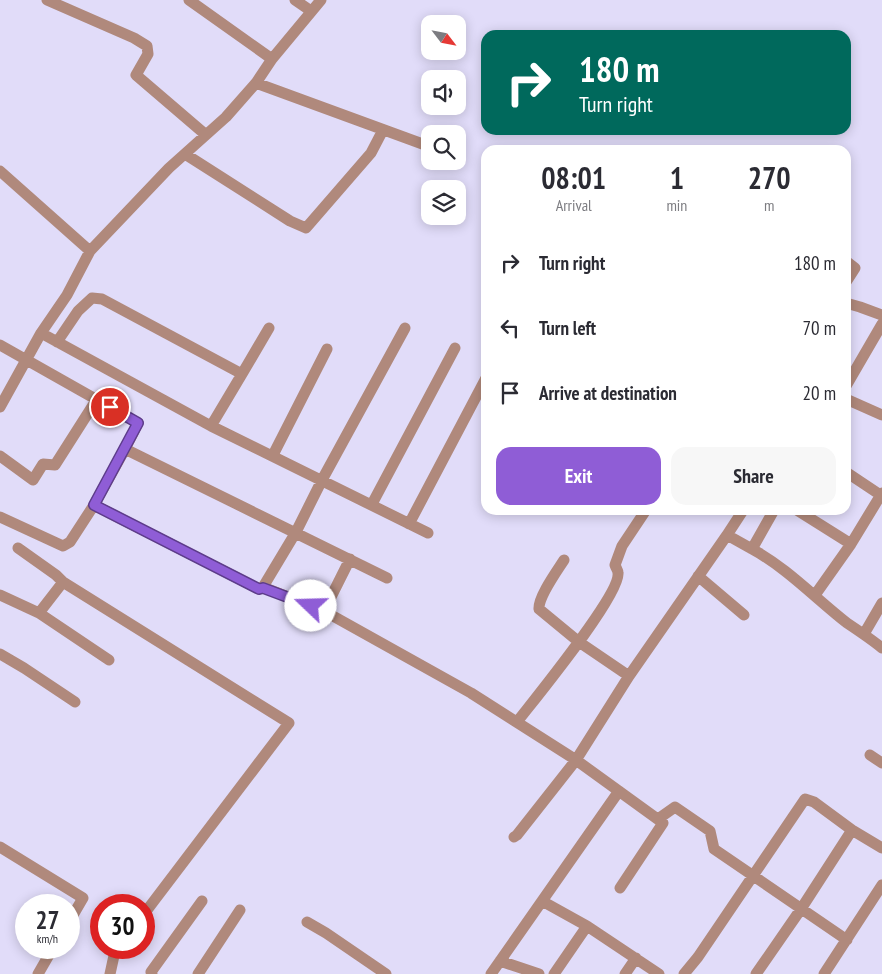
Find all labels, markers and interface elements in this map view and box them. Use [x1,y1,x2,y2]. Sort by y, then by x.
north arrow [421,15,466,60]
map controls [421,15,466,225]
text: 180 m [579,46,660,92]
icon: right [496,50,561,115]
button: sound [421,70,466,115]
text: Turn right [579,90,653,118]
button: search [421,125,466,170]
text: 08:01 [541,158,606,197]
text: 1 [670,158,684,197]
text: 270 [748,158,791,197]
button: layers [421,180,466,225]
text: Arrival [556,195,592,215]
text: min [666,195,687,215]
text: m [764,195,774,215]
icon: right [496,249,524,277]
text: Turn right [539,251,605,275]
text: 180 m [794,251,836,275]
icon: left [496,314,524,342]
text: Turn left [539,316,596,340]
text: 70 m [803,316,836,340]
icon: arrive [496,379,524,407]
text: Arrive at destination [539,381,677,405]
text: 20 m [803,381,836,405]
pin [89,386,131,428]
icon: arrive [96,393,124,421]
button: Exit [496,447,661,505]
button: Share [671,447,836,505]
position arrow [284,579,336,631]
speed limit sign: 30 [90,894,155,959]
text: 27 [36,904,59,936]
text: km/h [37,931,58,946]

